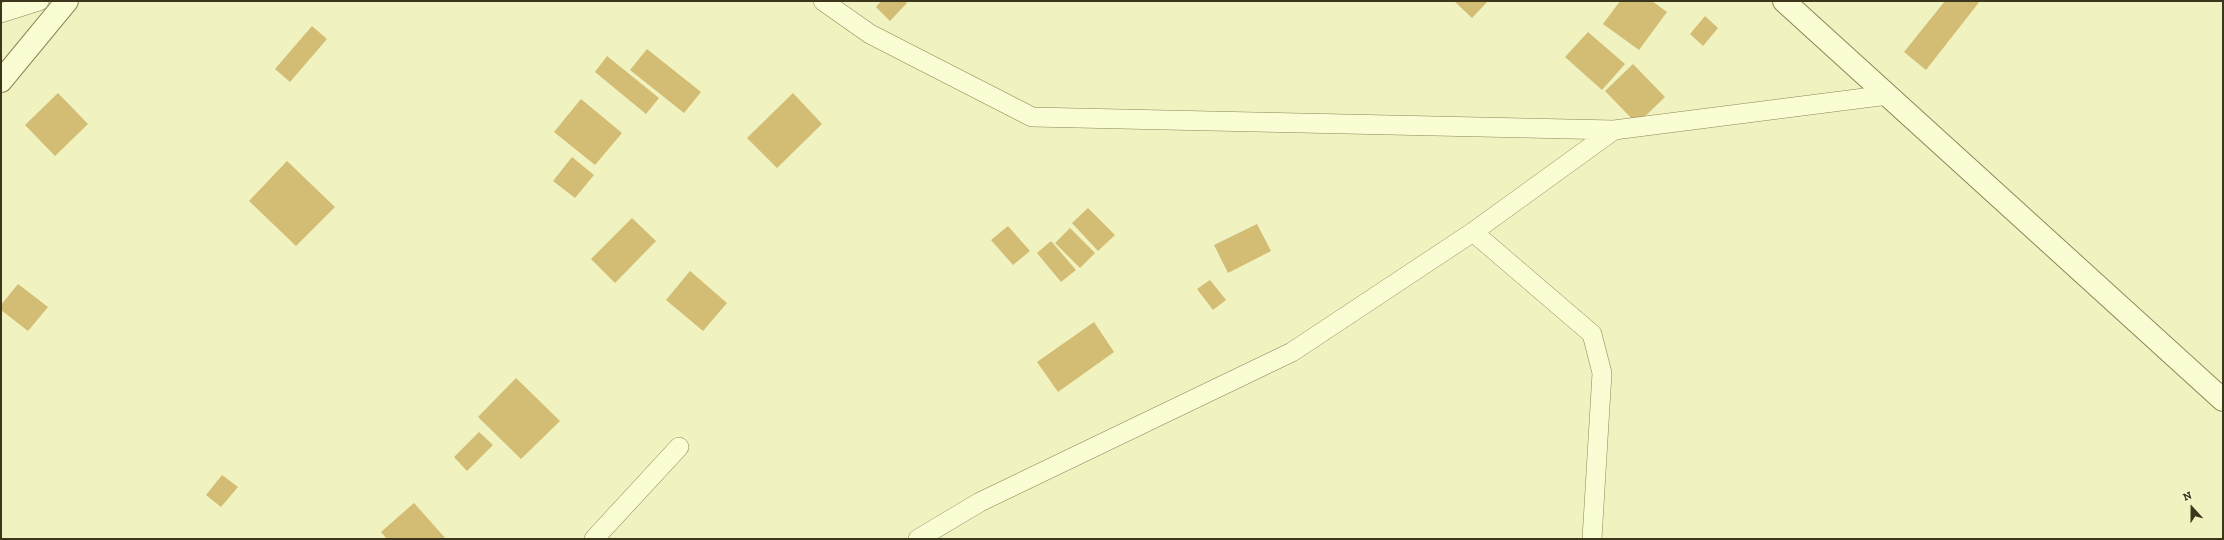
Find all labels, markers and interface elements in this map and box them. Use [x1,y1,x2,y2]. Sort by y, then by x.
north arrow [2172,488,2212,528]
text: N [2181,489,2194,504]

